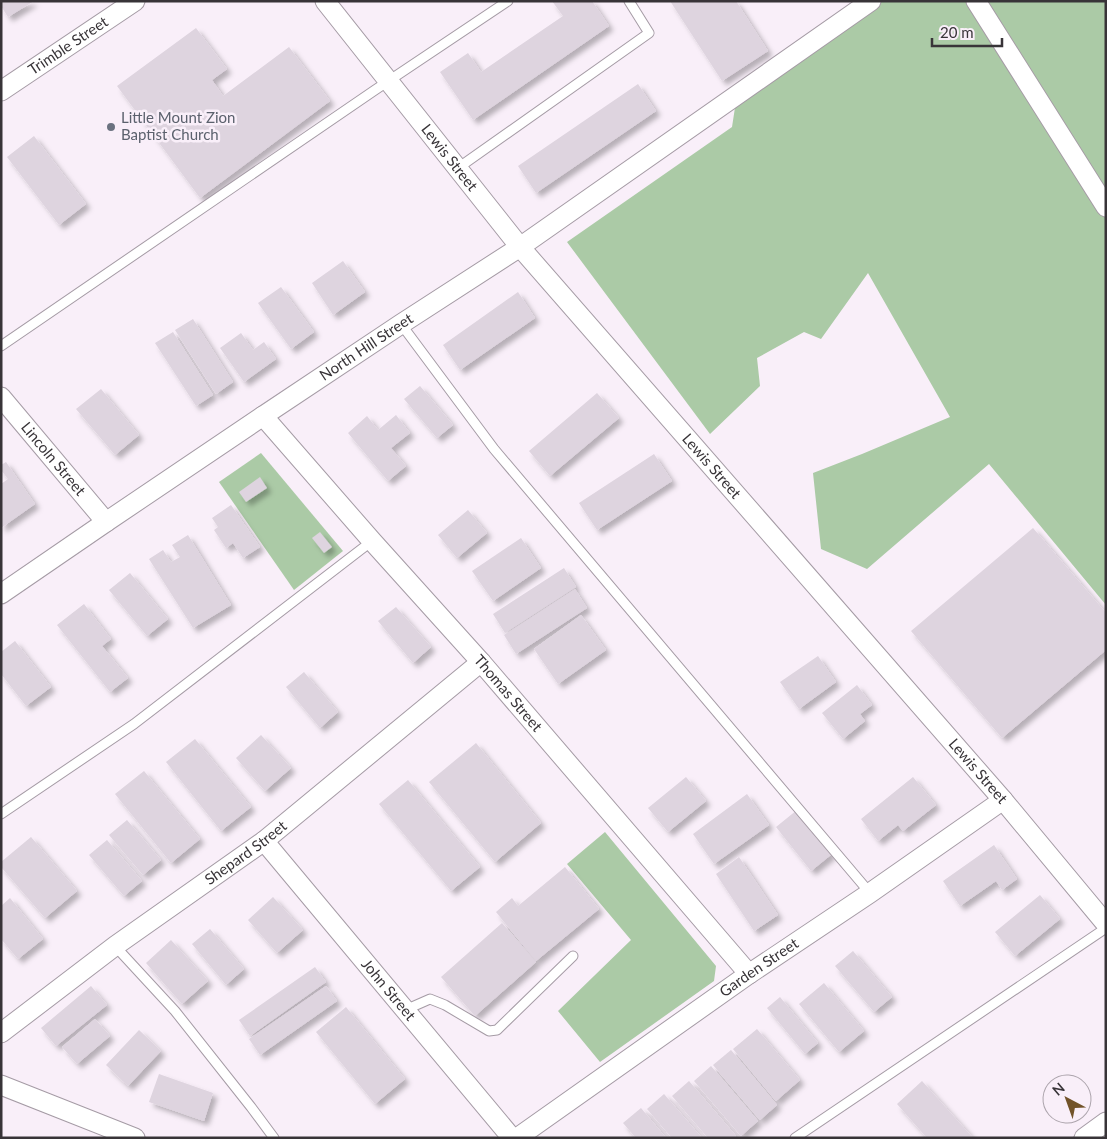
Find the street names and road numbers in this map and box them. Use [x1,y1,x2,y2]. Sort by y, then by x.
street label: Trimble Street [25,12,111,78]
street label: Lewis Street [418,120,482,195]
street label: North Hill Street [316,308,416,384]
street label: Lincoln Street [18,418,90,499]
street label: Lewis Street [679,429,746,502]
street label: Thomas Street [471,651,547,735]
street label: Lewis Street [945,734,1012,807]
street label: Shepard Street [201,816,290,888]
street label: Garden Street [716,933,802,1000]
street label: John Street [358,955,420,1024]

